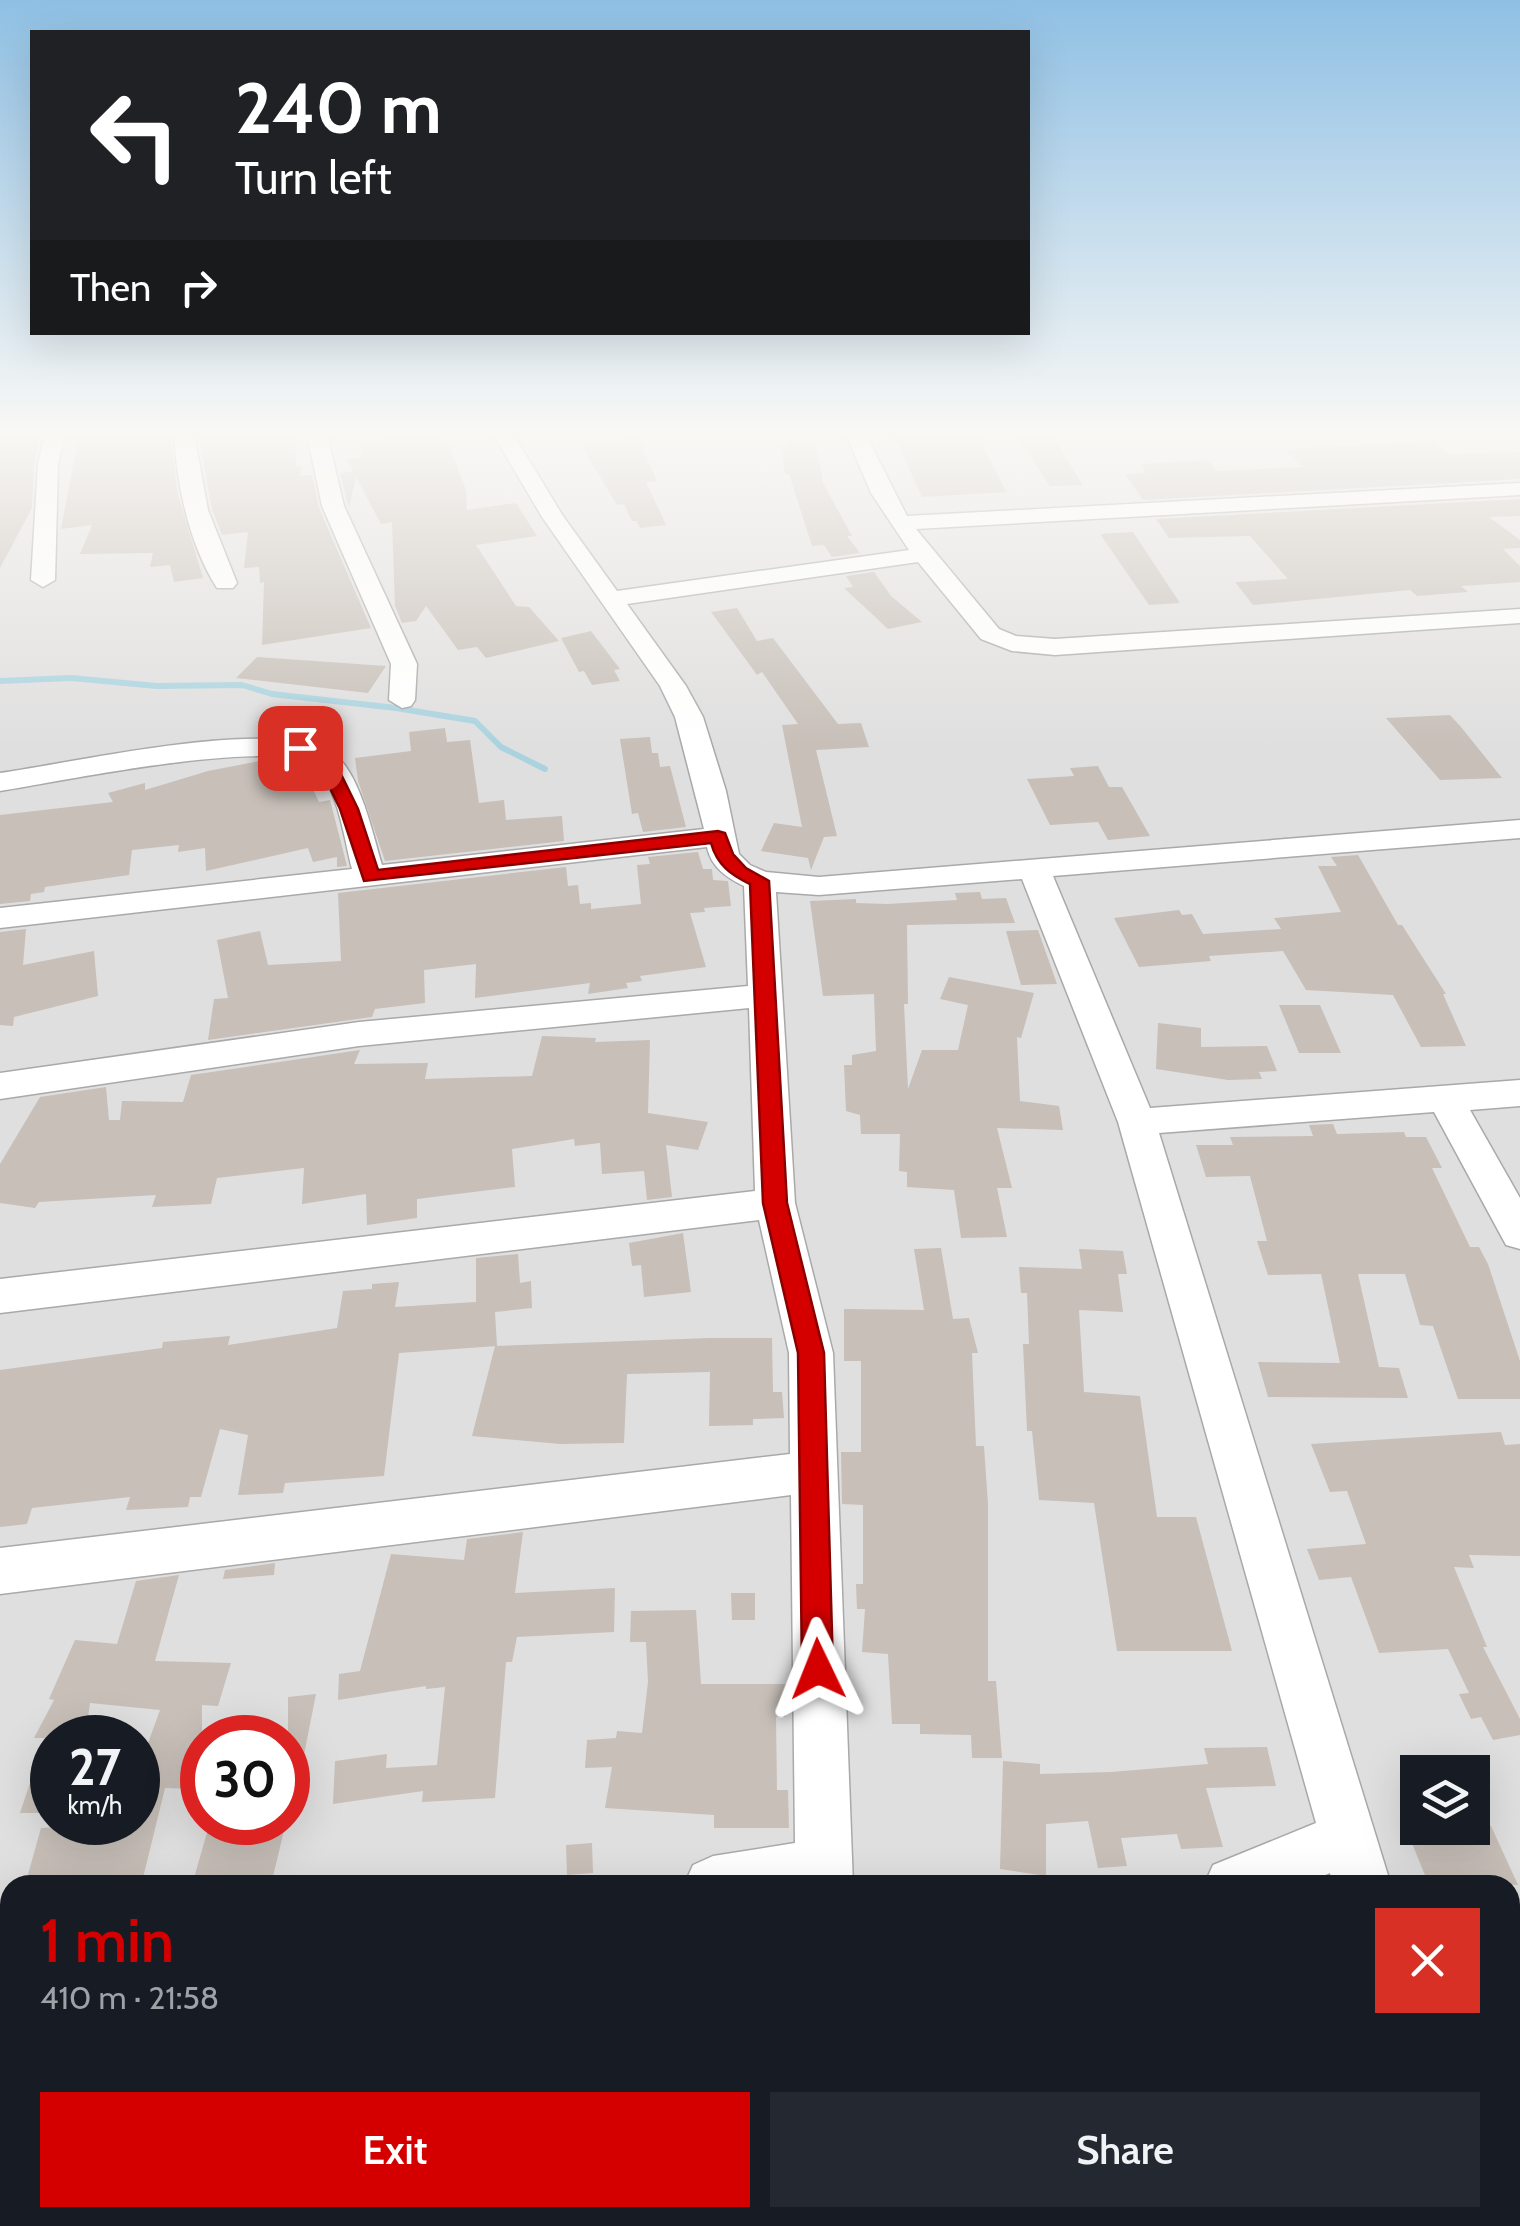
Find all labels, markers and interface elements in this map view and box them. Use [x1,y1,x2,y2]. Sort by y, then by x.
text: 240 m [235,65,442,151]
icon: left [70,70,200,200]
text: Turn left [235,151,392,205]
icon: right [171,260,226,315]
text: Then [70,264,151,311]
pin [258,706,343,791]
icon: arrive [273,721,328,776]
position arrow [766,1617,870,1721]
speed limit sign: 30 [180,1715,310,1845]
text: 27 [69,1737,121,1798]
map controls [1400,1755,1490,1845]
button: layers [1400,1755,1490,1845]
text: km/h [68,1790,122,1820]
text: 1 min [40,1904,174,1977]
button: close [1375,1908,1480,2013]
text: 410 m · 21:58 [40,1978,219,2017]
button: Exit [40,2092,750,2207]
button: Share [770,2092,1480,2207]

